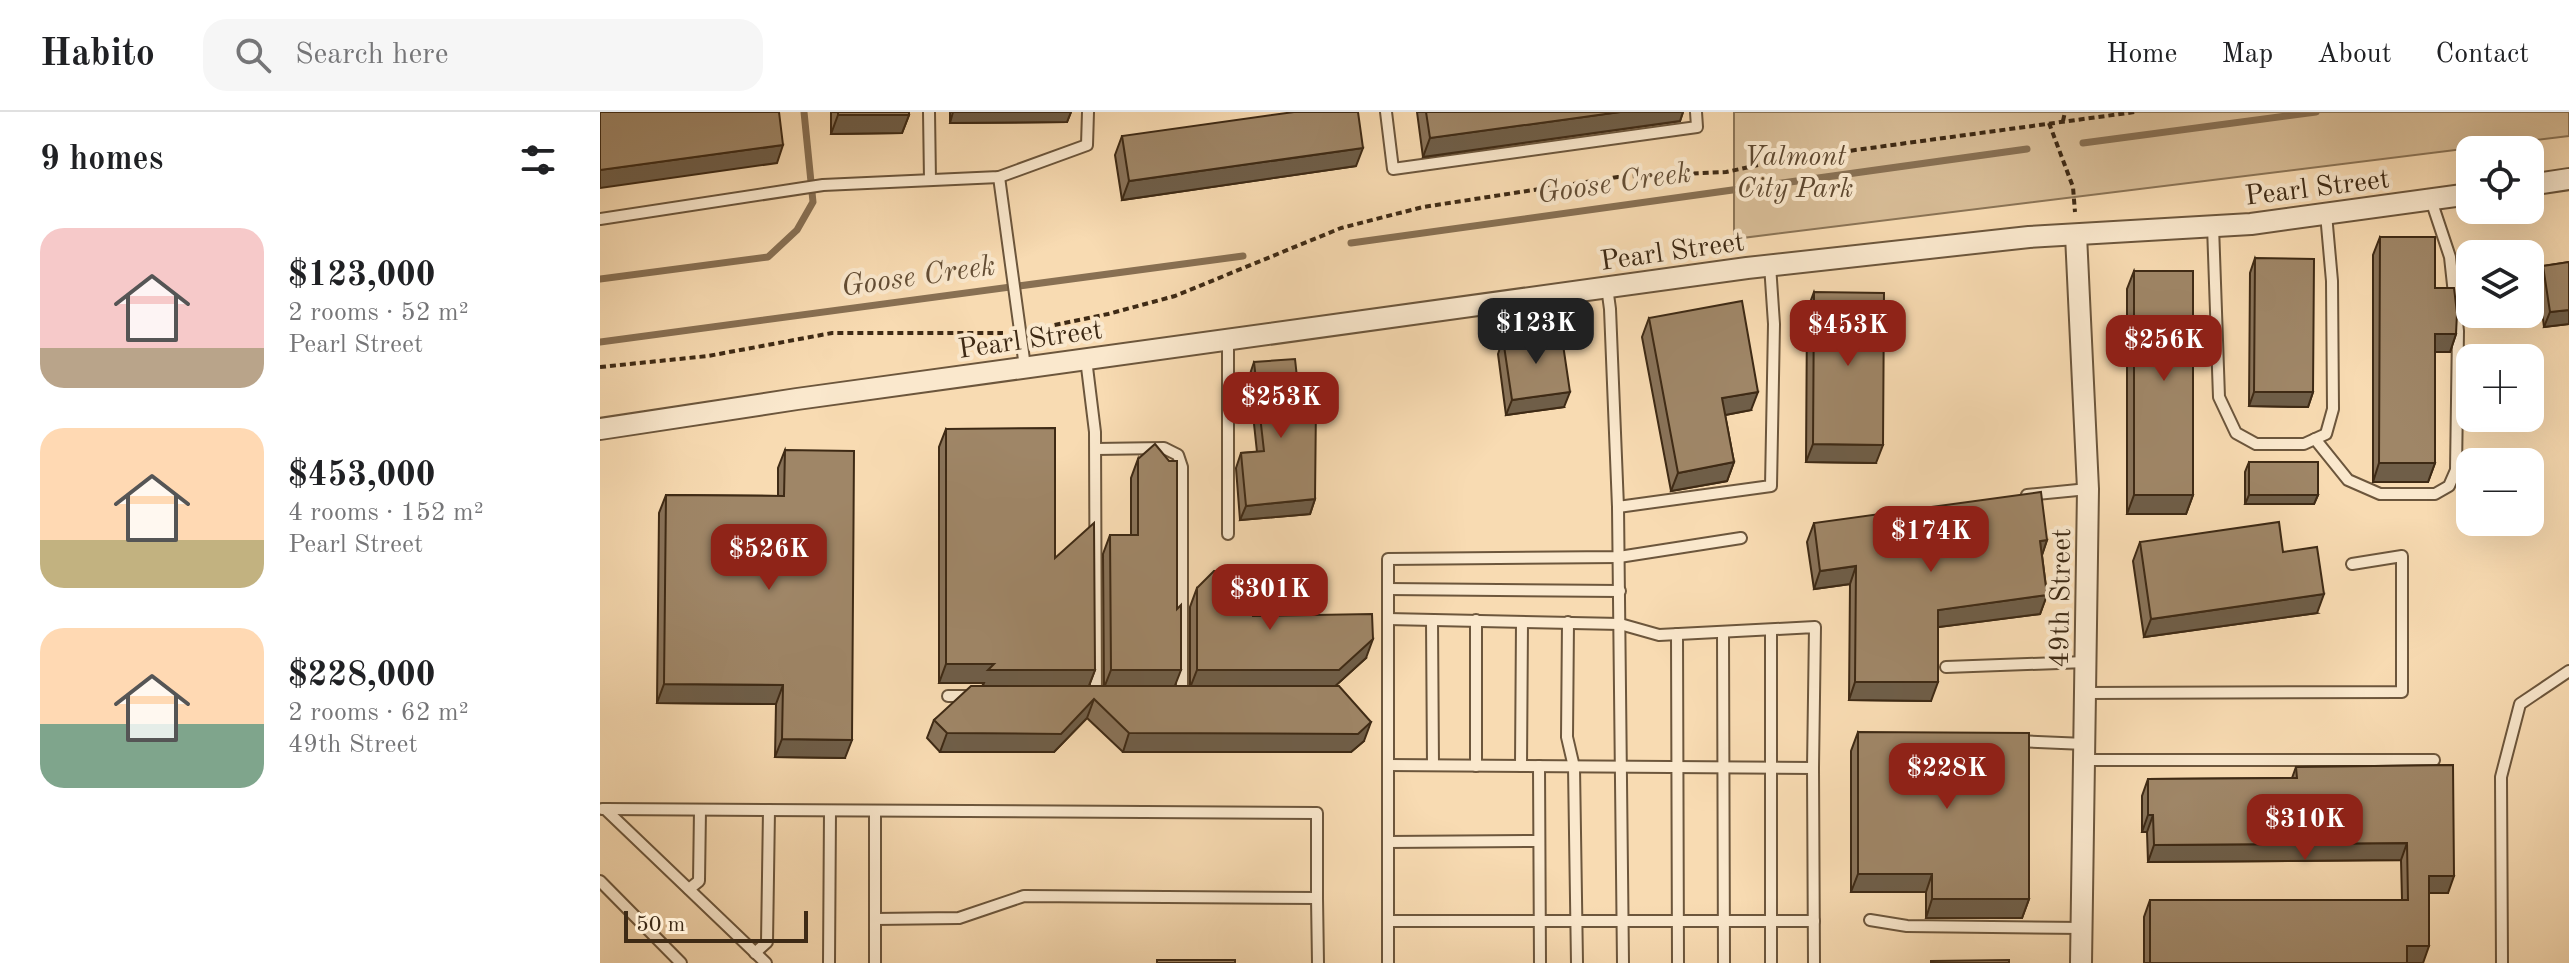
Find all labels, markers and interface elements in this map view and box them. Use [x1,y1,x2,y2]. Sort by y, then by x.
search box [203,19,763,91]
icon: search [231,33,275,77]
text: Habito [40,36,155,74]
text: Search here [295,40,448,70]
text: Home [2106,41,2177,69]
text: Map [2221,41,2273,69]
text: About [2317,41,2392,69]
text: Contact [2436,41,2529,69]
map controls [2456,136,2544,536]
button: locate [2456,136,2544,224]
icon: filters [516,138,560,182]
text: 9 homes [40,143,163,177]
park label: Valmont City Park [1736,144,1854,204]
water label: Goose Creek [1535,158,1693,210]
street label: Pearl Street [2244,166,2391,212]
street label: Pearl Street [1598,229,1746,277]
button: layers [2456,240,2544,328]
water label: Goose Creek [839,251,997,303]
text: $123,000 [288,259,436,293]
icon: home [104,260,200,356]
pin: $123K [1480,298,1592,366]
text: 2 rooms · 52 m² [288,300,469,326]
pin: $453K [1792,300,1904,368]
text: $123K [1496,311,1576,337]
text: $453K [1808,313,1888,339]
pin: $256K [2108,315,2220,383]
street label: Pearl Street [956,317,1104,365]
text: $256K [2124,328,2204,354]
text: Pearl Street [288,332,423,358]
button: + [2456,344,2544,432]
pin: $253K [1225,372,1337,440]
text: $253K [1241,385,1321,411]
button: − [2456,448,2544,536]
text: $453,000 [288,459,436,493]
icon: home [104,460,200,556]
text: 4 rooms · 152 m² [288,500,484,526]
pin: $174K [1875,506,1987,574]
text: $174K [1891,519,1971,545]
pin: $526K [713,524,825,592]
street label: 49th Street [2047,528,2077,668]
text: Pearl Street [288,532,423,558]
text: $526K [729,537,809,563]
pin: $301K [1214,564,1326,632]
text: $301K [1230,577,1310,603]
text: $228,000 [288,659,436,693]
icon: home [104,660,200,756]
text: 2 rooms · 62 m² [288,700,469,726]
text: 49th Street [288,732,418,758]
pin: $228K [1891,743,2003,811]
text: $228K [1907,756,1987,782]
pin: $310K [2249,794,2361,862]
text: $310K [2265,807,2345,833]
scale bar [624,907,808,943]
text: 50 m [636,914,685,936]

